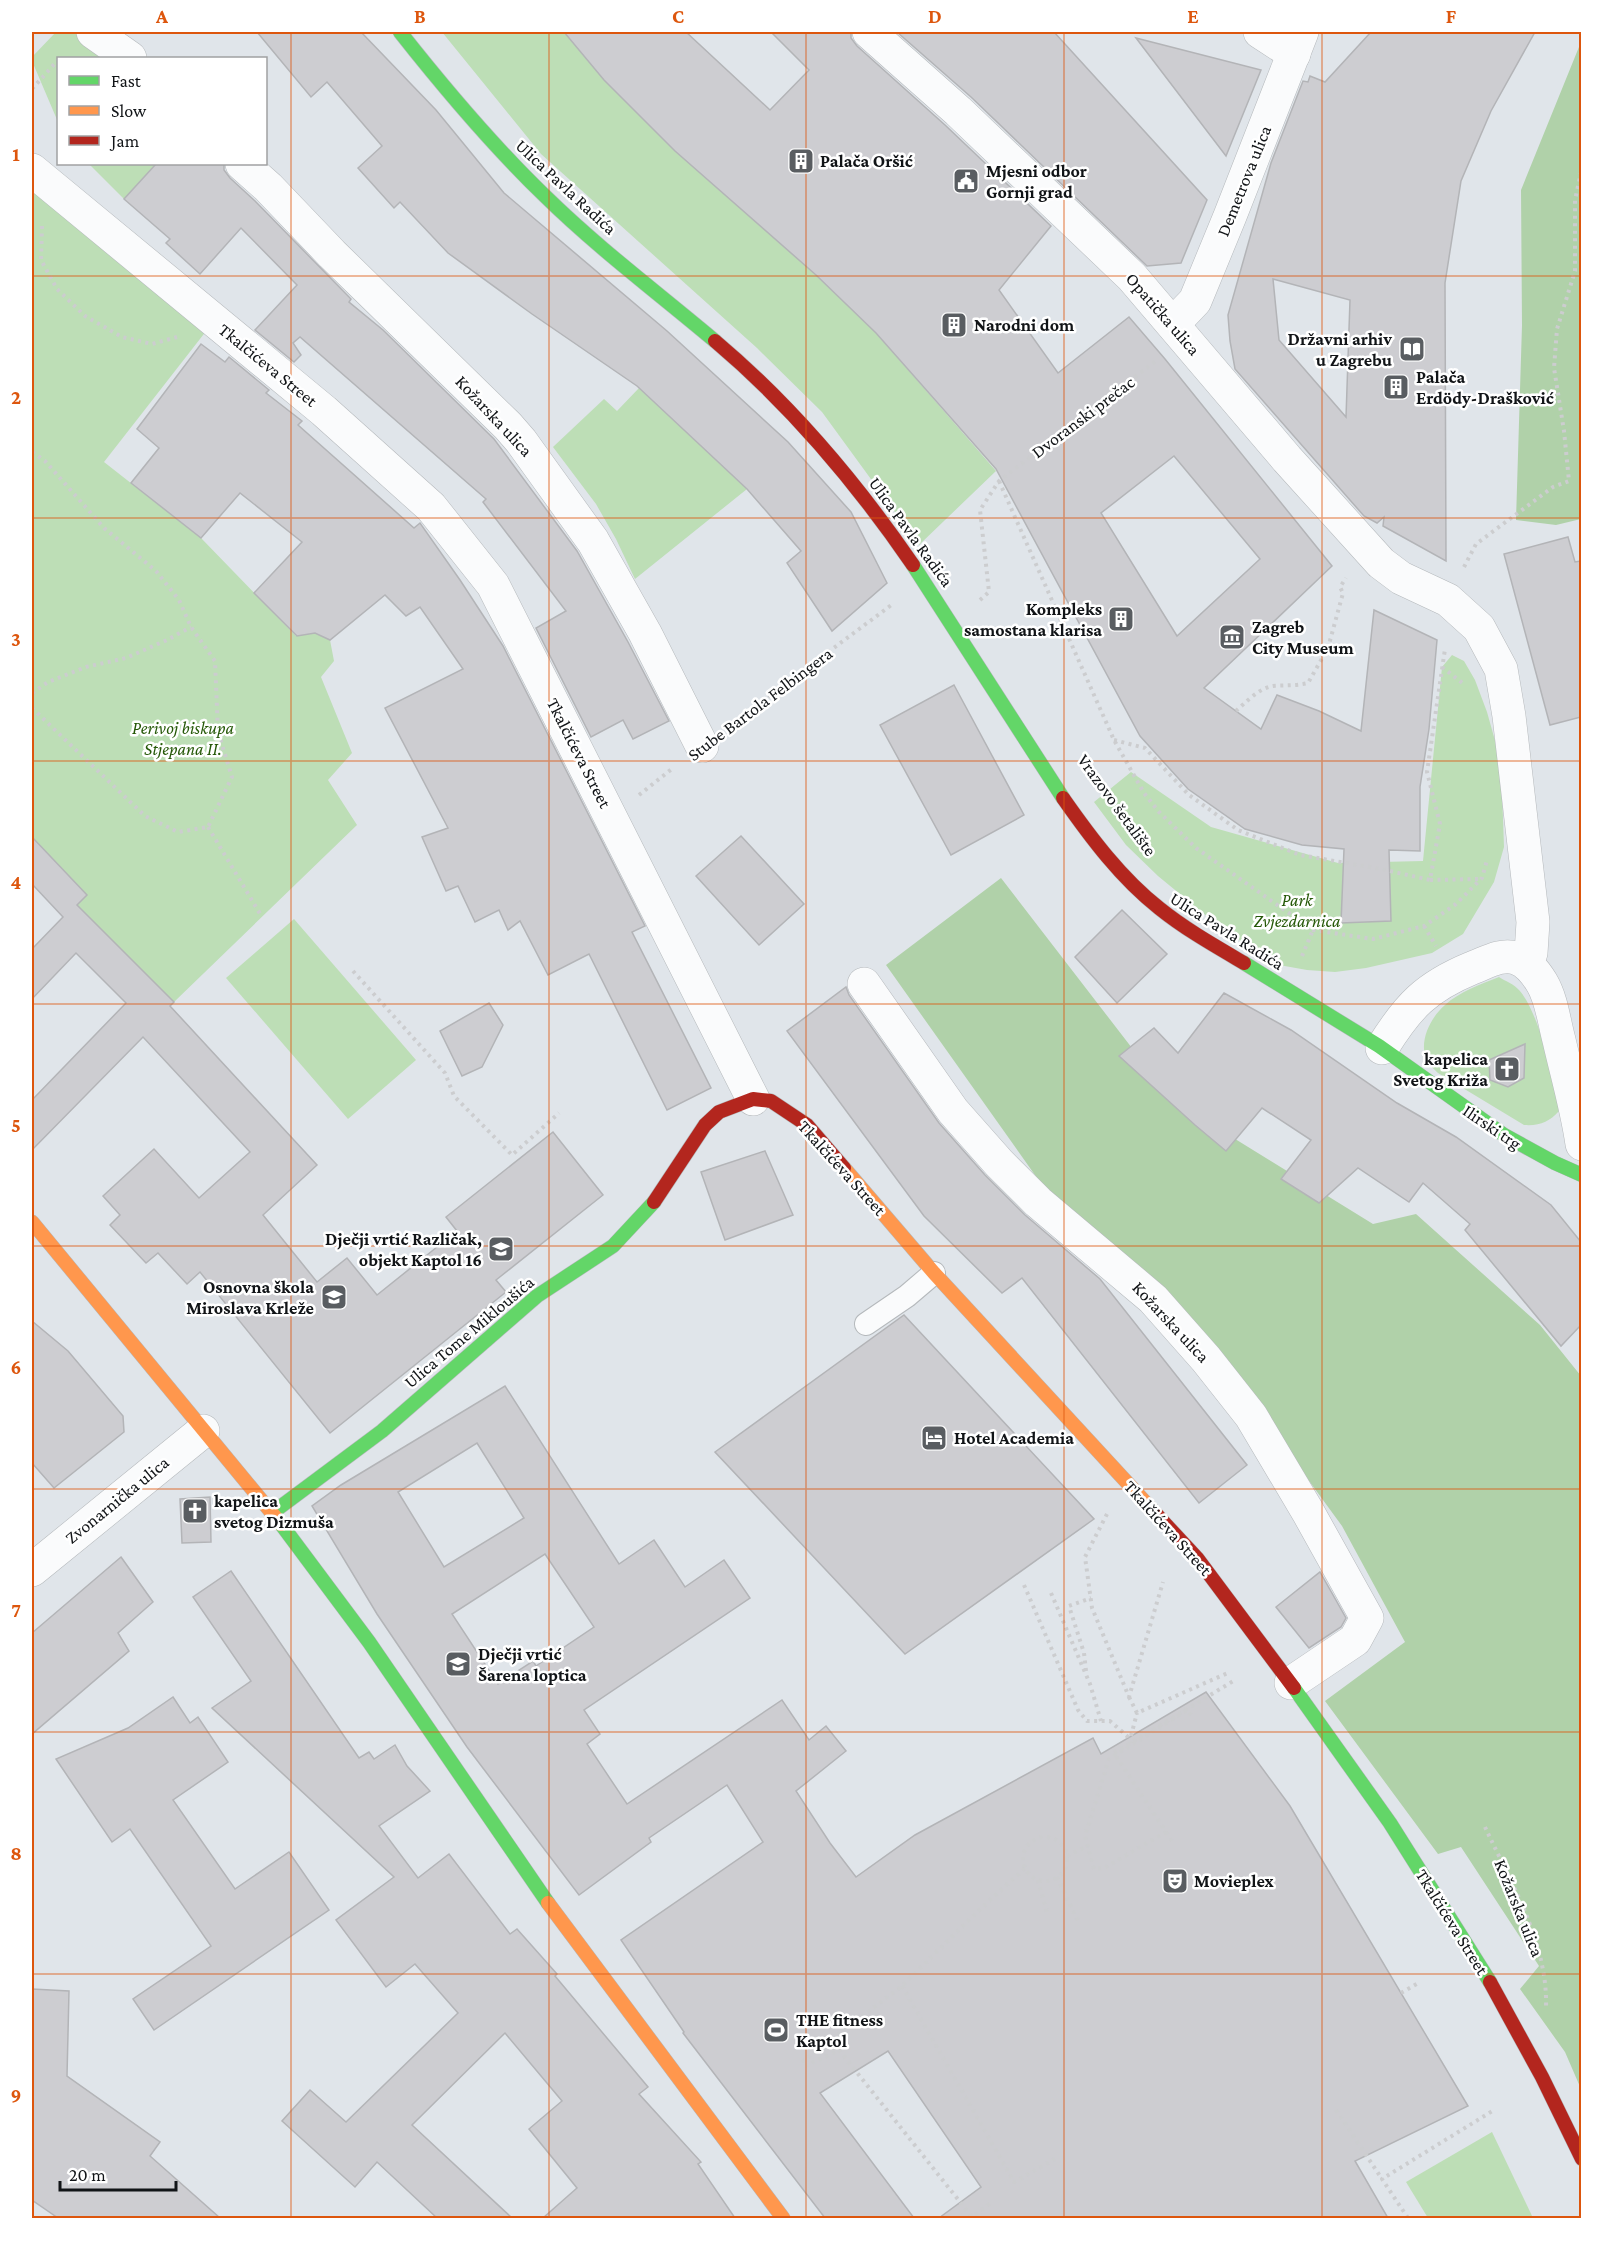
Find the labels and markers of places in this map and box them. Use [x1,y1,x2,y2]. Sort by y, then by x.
building icon: Palača Oršić [786,146,816,176]
place label: Palača Oršić [820,151,913,171]
place label: Mjesni odbor Gornji grad [986,161,1087,203]
public building icon: Mjesni odbor Gornji grad [951,166,981,196]
building icon: Narodni dom [939,310,969,340]
place label: Narodni dom [974,315,1075,335]
place label: Državni arhiv u Zagrebu [1288,329,1393,370]
library icon: Državni arhiv u Zagrebu [1397,334,1427,364]
place label: Palača Erdödy-Drašković [1416,367,1554,408]
building icon: Palača Erdödy-Drašković [1381,372,1411,402]
place label: Kompleks samostana klarisa [964,599,1102,640]
building icon: Kompleks samostana klarisa [1106,604,1136,634]
place label: Zagreb City Museum [1252,617,1354,658]
museum icon: Zagreb City Museum [1217,622,1247,652]
place label: kapelica Svetog Križa [1393,1049,1488,1090]
church icon: kapelica Svetog Križa [1492,1054,1522,1084]
place label: Dječji vrtić Različak, objekt Kaptol 16 [325,1229,482,1271]
school or university icon: Dječji vrtić Različak, objekt Kaptol 16 [486,1234,516,1264]
place label: Osnovna škola Miroslava Krleže [186,1277,314,1318]
school or university icon: Osnovna škola Miroslava Krleže [319,1282,349,1312]
hotel icon: Hotel Academia [919,1423,949,1453]
place label: Hotel Academia [954,1428,1074,1448]
place label: kapelica svetog Dizmuša [214,1491,334,1532]
church icon: kapelica svetog Dizmuša [180,1496,210,1526]
place label: Dječji vrtić Šarena loptica [478,1644,587,1685]
school or university icon: Dječji vrtić Šarena loptica [443,1649,473,1679]
theatre icon: Movieplex [1160,1866,1190,1896]
place label: Movieplex [1194,1871,1275,1891]
place label: THE fitness Kaptol [796,2010,883,2051]
sports icon: THE fitness Kaptol [761,2015,791,2045]

